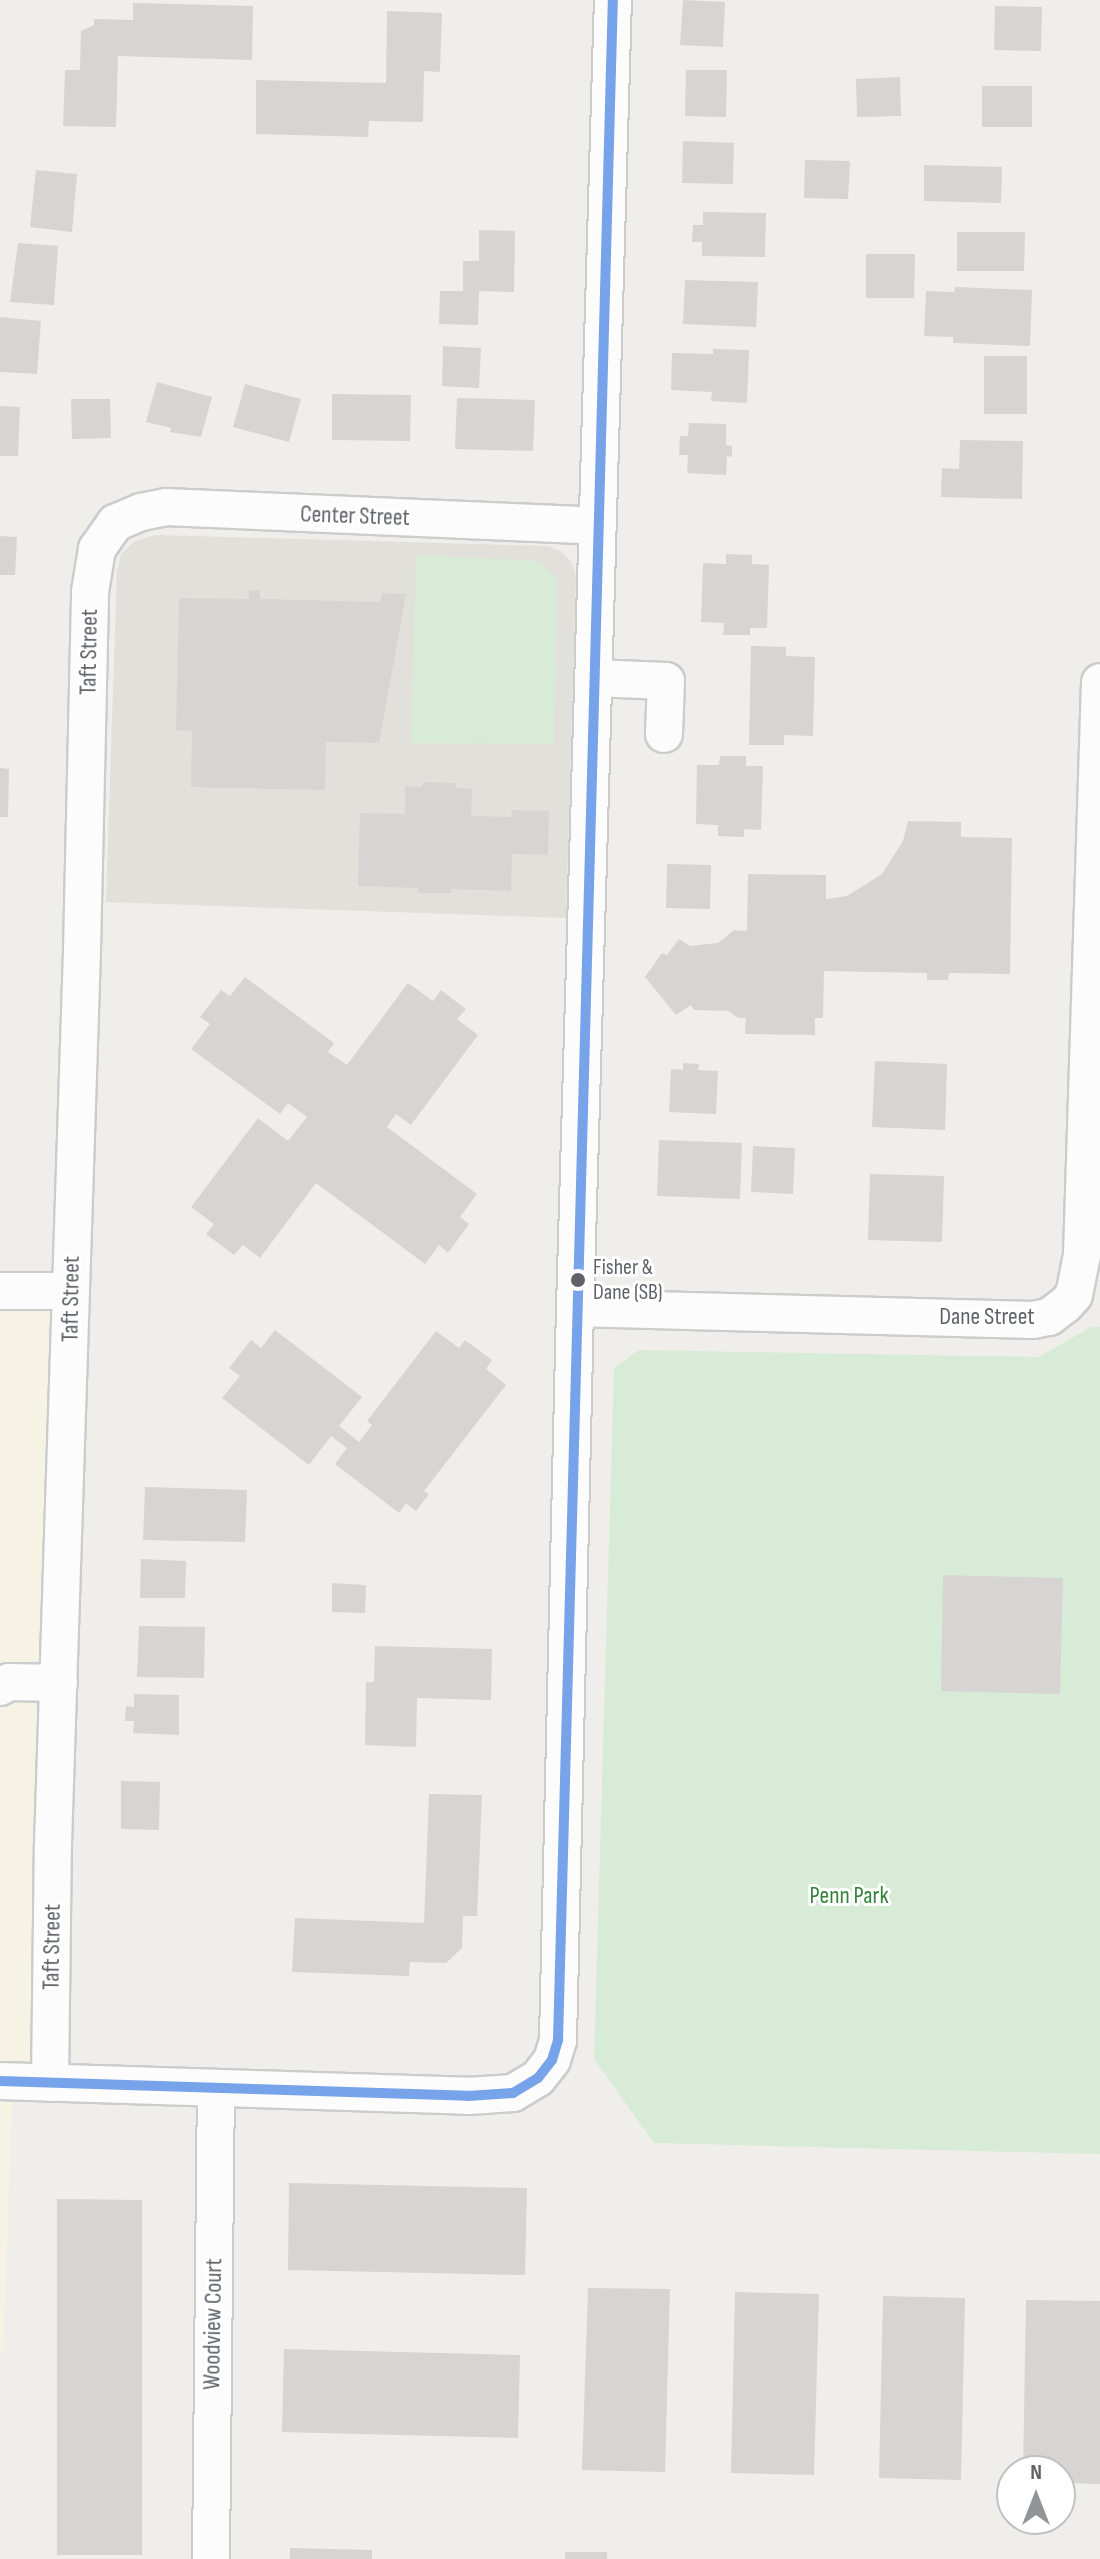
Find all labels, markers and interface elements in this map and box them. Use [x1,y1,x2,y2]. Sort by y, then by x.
street label: Center Street [300,500,410,532]
street label: Taft Street [74,609,104,695]
place label: Fisher & Dane (SB) [593,1254,663,1306]
street label: Taft Street [56,1256,86,1342]
marker: Fisher & Dane (SB) [570,1272,586,1288]
street label: Dane Street [939,1303,1035,1331]
park label: Penn Park [809,1882,889,1910]
street label: Taft Street [37,1904,67,1990]
street label: Woodview Court [197,2258,229,2390]
north arrow [996,2455,1076,2535]
text: N [1030,2459,1042,2486]

